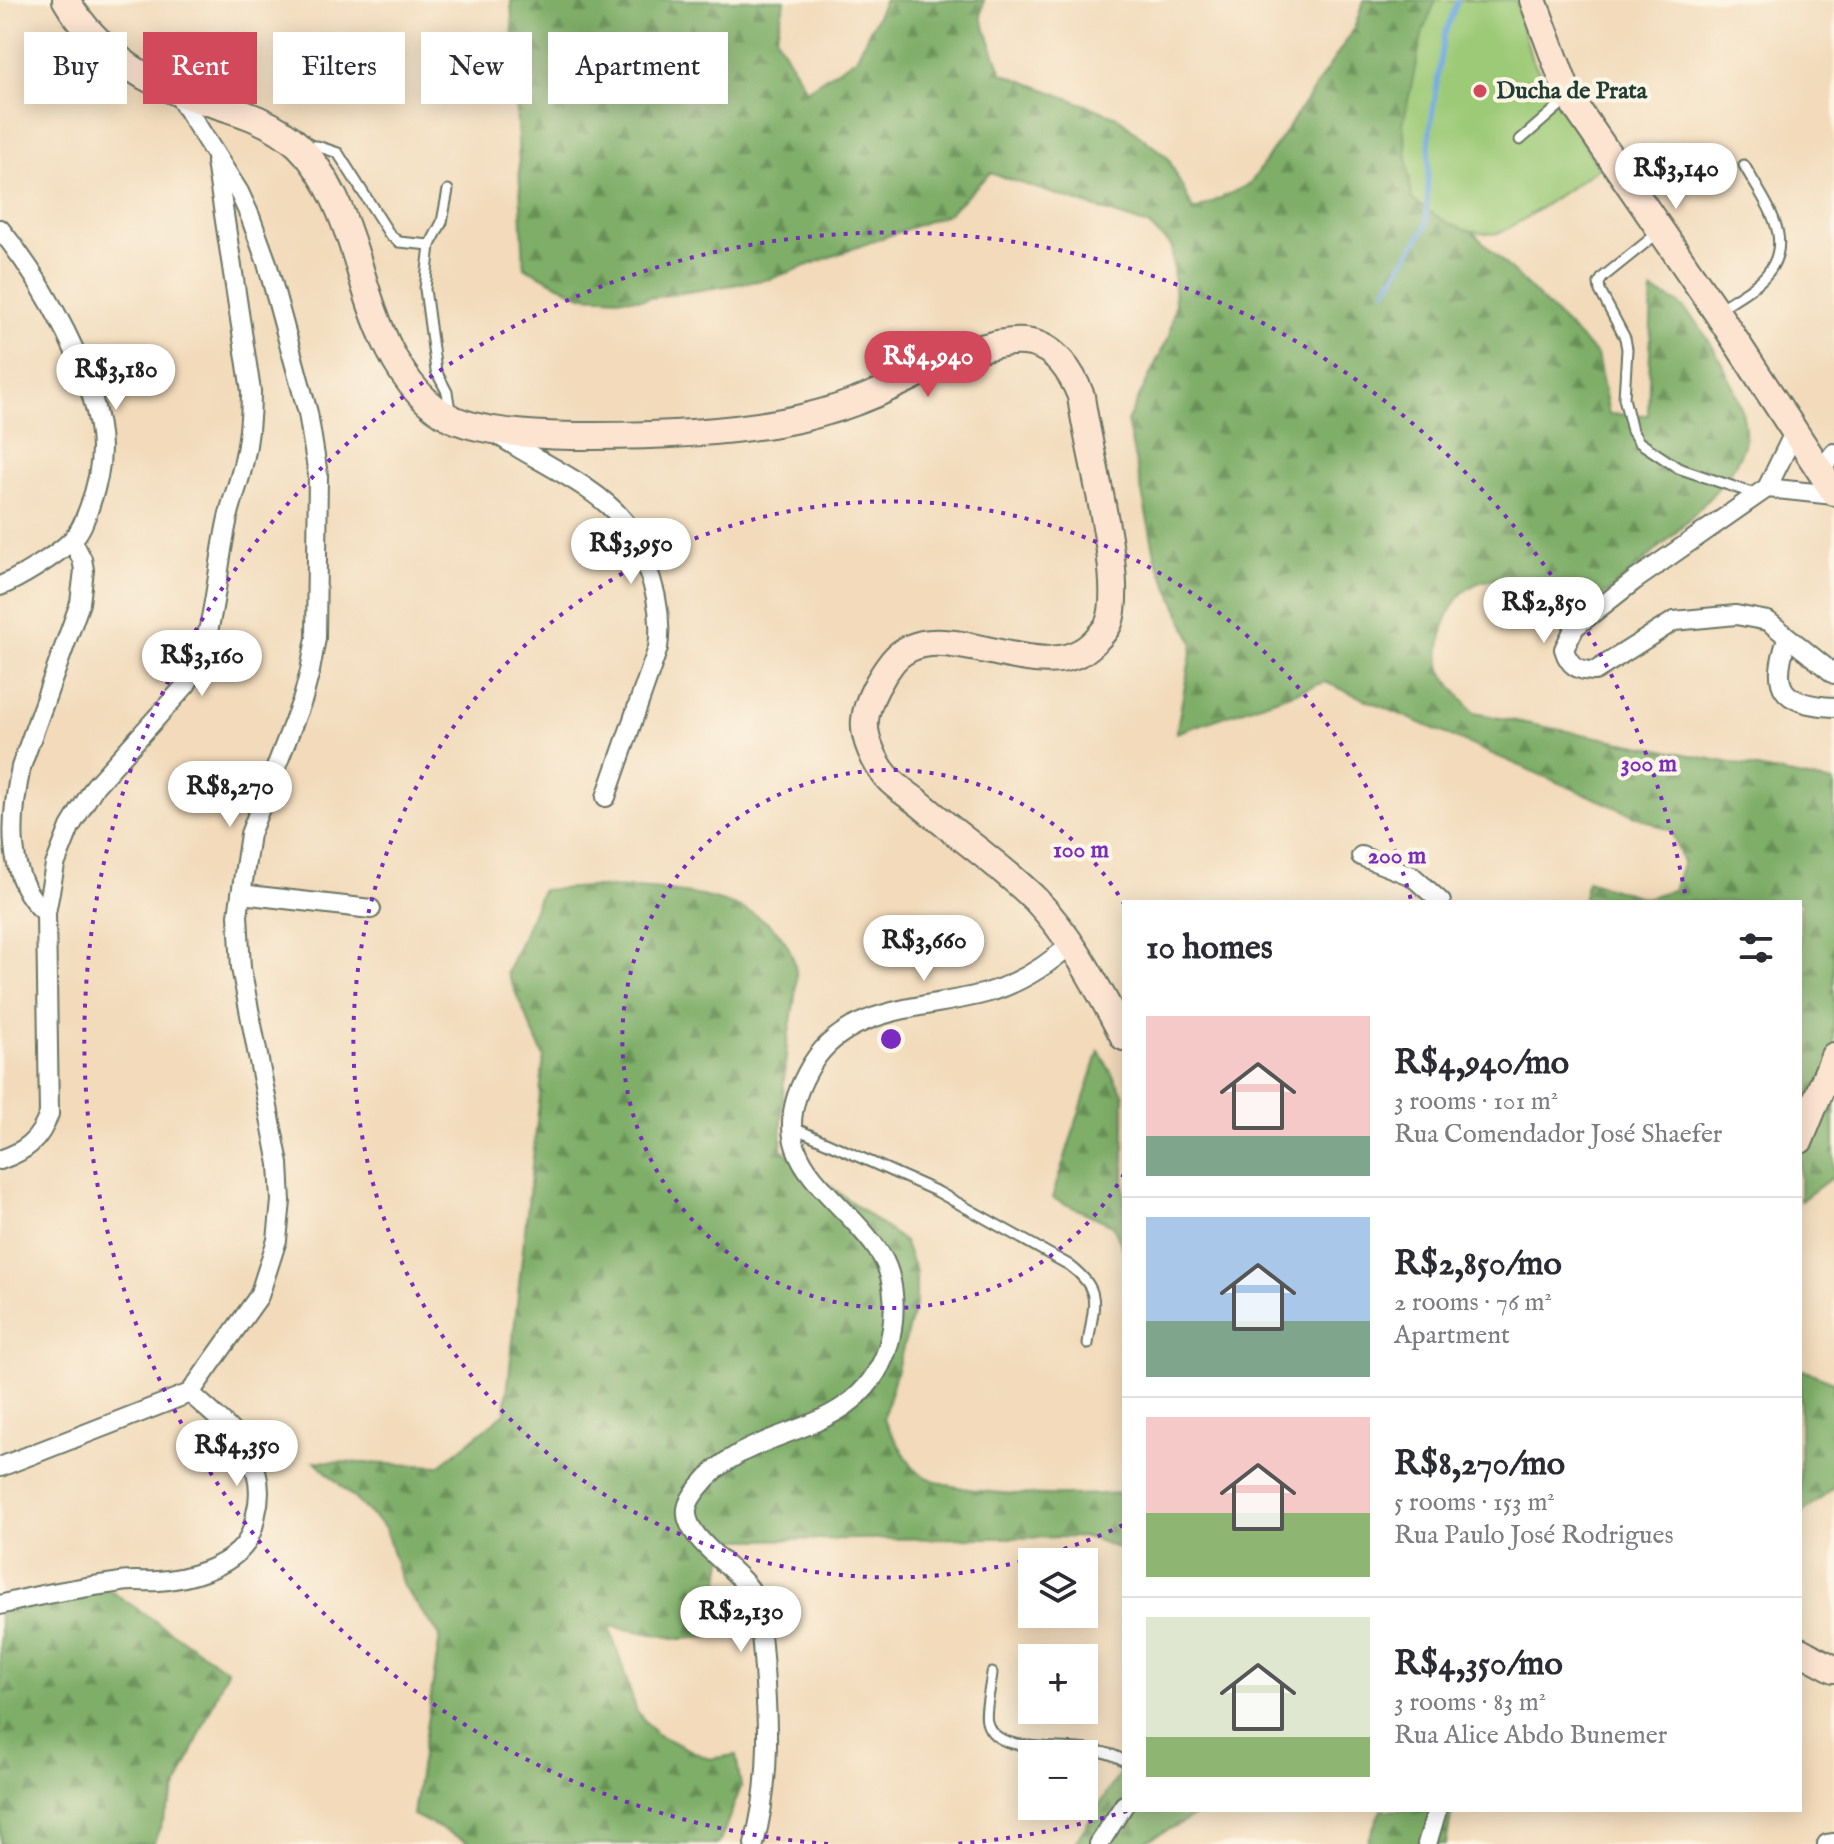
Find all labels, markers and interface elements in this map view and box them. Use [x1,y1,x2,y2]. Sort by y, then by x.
chip: Buy [24,32,127,104]
chip: Rent [143,32,257,104]
chip: Filters [273,32,405,104]
chip: New [421,32,532,104]
chip: Apartment [548,32,728,104]
place label: Ducha de Prata [1496,76,1648,107]
marker: Ducha de Prata [1471,82,1489,100]
pin: R$3,140 [1602,143,1750,211]
text: R$3,140 [1633,152,1719,185]
pin: R$4,940 [854,331,1002,399]
text: R$4,940 [882,340,974,373]
pin: R$3,180 [42,344,190,412]
text: R$3,180 [74,353,158,386]
pin: R$3,950 [557,518,705,586]
text: R$3,950 [589,527,673,560]
pin: R$2,850 [1470,577,1618,645]
text: R$2,850 [1501,586,1587,619]
pin: R$3,160 [128,630,276,698]
text: R$3,160 [160,639,244,672]
text: 300 m [1621,749,1678,780]
pin: R$8,270 [156,761,304,829]
text: R$8,270 [186,770,274,803]
text: 100 m [1053,835,1110,866]
text: 200 m [1368,841,1427,872]
pin: R$3,660 [850,915,998,983]
text: R$3,660 [881,924,967,957]
icon: filters [1734,926,1778,970]
text: 10 homes [1146,927,1273,970]
centre of rings [877,1025,905,1053]
text: R$4,940/mo [1394,1042,1569,1085]
icon: home [1210,1048,1306,1144]
text: 3 rooms · 101 m² [1394,1085,1558,1118]
text: Rua Comendador José Shaefer [1394,1118,1722,1151]
text: R$2,850/mo [1394,1243,1562,1286]
icon: home [1210,1249,1306,1345]
text: 2 rooms · 76 m² [1394,1286,1552,1319]
text: Apartment [1394,1319,1510,1352]
pin: R$4,350 [163,1420,311,1488]
text: R$4,350 [194,1429,280,1462]
text: R$8,270/mo [1394,1443,1565,1486]
icon: home [1210,1449,1306,1545]
text: 5 rooms · 153 m² [1394,1486,1555,1519]
text: Rua Paulo José Rodrigues [1394,1519,1674,1552]
map controls [1018,1548,1098,1820]
button: layers [1018,1548,1098,1628]
pin: R$2,130 [667,1586,815,1654]
text: R$2,130 [698,1595,784,1628]
text: R$4,350/mo [1394,1643,1563,1686]
button: + [1018,1644,1098,1724]
icon: home [1210,1649,1306,1745]
text: 3 rooms · 83 m² [1394,1686,1546,1719]
text: Rua Alice Abdo Bunemer [1394,1719,1667,1752]
button: − [1018,1740,1098,1820]

